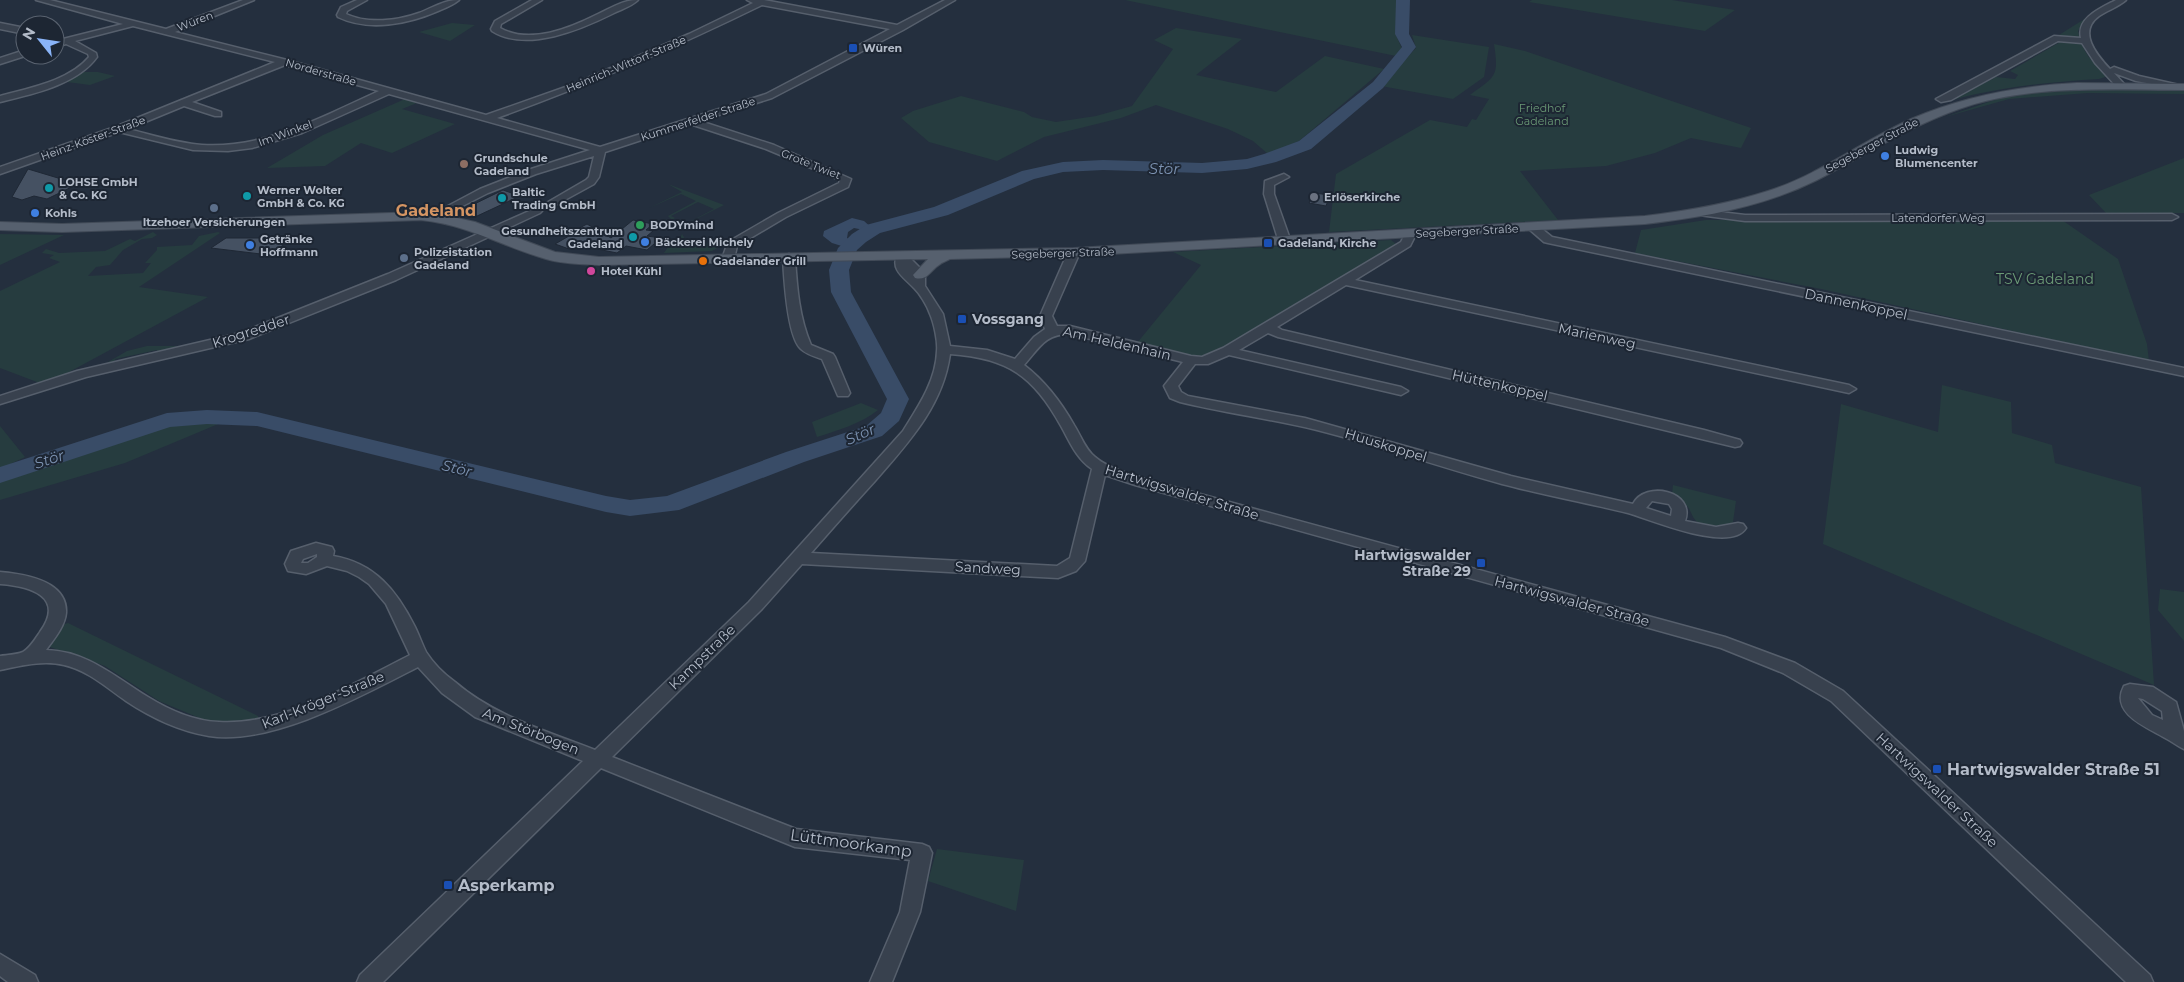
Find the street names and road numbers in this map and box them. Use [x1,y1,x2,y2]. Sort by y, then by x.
street label: Würen [175,8,215,34]
street label: Heinrich-Wittorf-Straße [564,32,688,96]
street label: Norderstraße [284,55,358,89]
street label: Kummerfelder Straße [639,94,757,144]
street label: Heinz-Köster-Straße [39,112,148,163]
street label: Segeberger Straße [1823,114,1921,175]
street label: Im Winkel [256,117,314,149]
street label: Grote Twiet [779,146,843,183]
street label: Latendorfer Weg [1891,211,1985,225]
street label: Segeberger Straße [1415,221,1519,241]
street label: Segeberger Straße [1011,244,1115,262]
street label: Dannenkoppel [1803,284,1909,324]
street label: Krogredder [210,310,292,352]
street label: Marienweg [1557,319,1637,353]
street label: Am Heldenhain [1061,322,1173,364]
street label: Hüttenkoppel [1450,365,1550,405]
street label: Huuskoppel [1343,424,1429,466]
street label: Hartwigswalder Straße [1103,460,1261,524]
street label: Sandweg [955,557,1021,579]
street label: Hartwigswalder Straße [1492,572,1652,630]
street label: Kampstraße [665,621,739,693]
street label: Karl-Kröger-Straße [259,667,387,733]
street label: Am Störbogen [480,703,582,759]
street label: Hartwigswalder Straße [1872,729,2002,851]
street label: Lüttmoorkamp [789,825,913,861]

